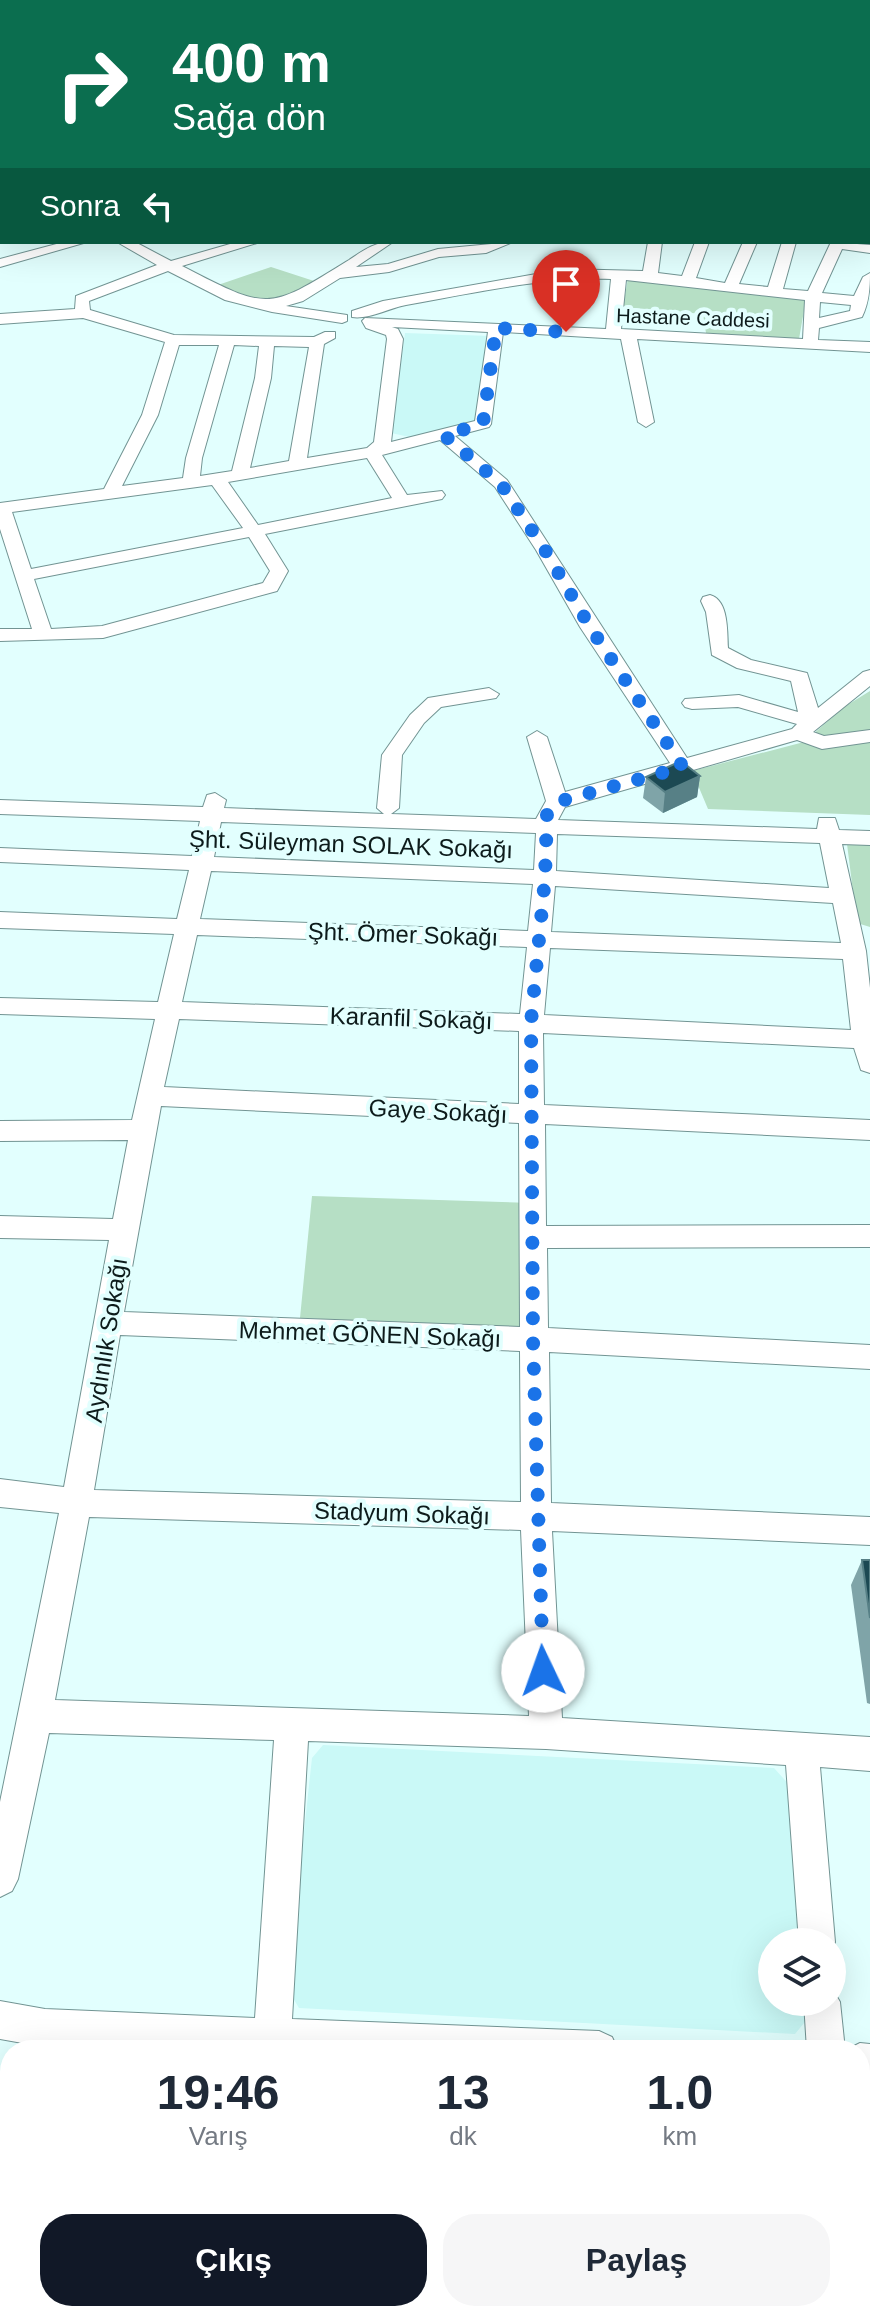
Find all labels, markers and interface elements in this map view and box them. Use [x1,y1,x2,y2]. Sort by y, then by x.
text: 400 m [172,31,331,94]
icon: right [40,32,144,136]
text: Sağa dön [172,97,326,138]
icon: left [136,184,180,228]
text: Sonra [40,189,120,222]
pin [532,250,600,332]
icon: arrive [544,262,588,306]
street label: Hastane Caddesi [616,304,770,332]
street label: Şht. Süleyman SOLAK Sokağı [189,825,513,863]
street label: Şht. Ömer Sokağı [307,917,499,951]
street label: Karanfil Sokağı [329,1002,493,1034]
street label: Gaye Sokağı [368,1094,508,1128]
street label: Aydınlık Sokağı [80,1256,132,1424]
street label: Mehmet GÖNEN Sokağı [238,1316,502,1352]
street label: Stadyum Sokağı [314,1496,490,1530]
position arrow [501,1629,585,1713]
map controls [758,1928,846,2016]
button: layers [758,1928,846,2016]
text: 19:46 [157,2066,280,2119]
text: 13 [436,2066,490,2119]
text: 1.0 [646,2066,713,2119]
text: Varış [189,2121,248,2151]
text: dk [449,2121,477,2151]
text: km [662,2121,697,2151]
button: Çıkış [40,2214,427,2306]
button: Paylaş [443,2214,830,2306]

